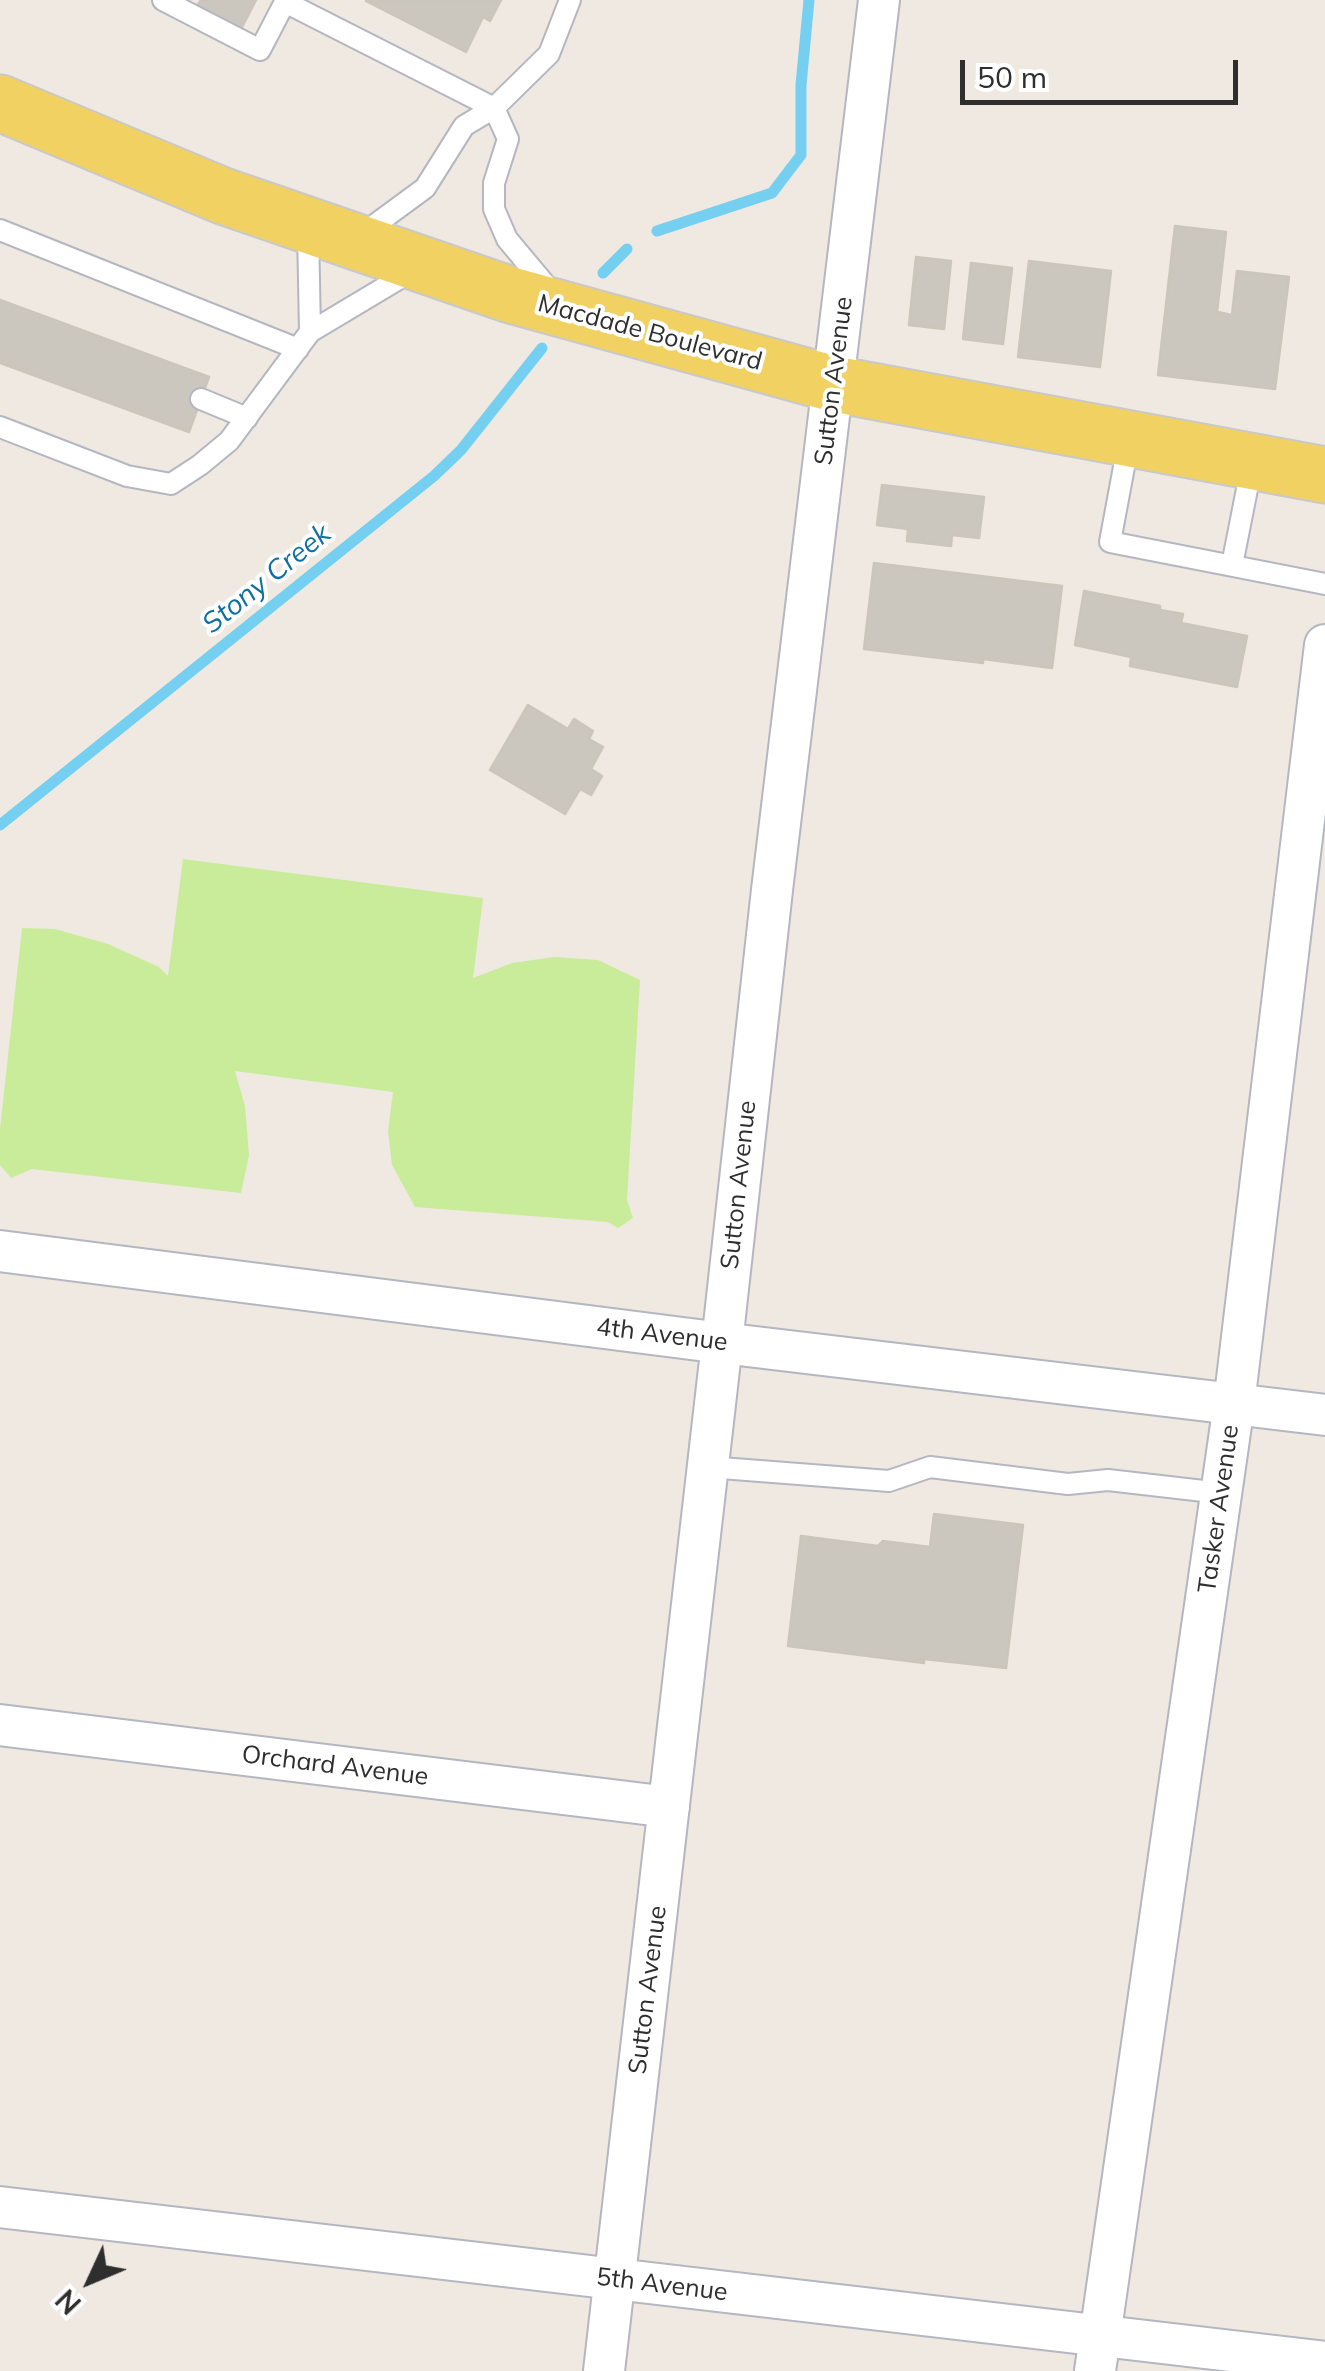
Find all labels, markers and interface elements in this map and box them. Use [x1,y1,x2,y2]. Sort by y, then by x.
scale bar [965,40,1242,102]
text: 50 m [977,58,1047,96]
street label: Macdade Boulevard [535,289,765,377]
street label: Sutton Avenue [809,295,859,467]
water label: Stony Creek [196,517,338,641]
street label: Sutton Avenue [715,1099,763,1271]
street label: 4th Avenue [595,1312,729,1358]
street label: Tasker Avenue [1192,1423,1246,1595]
street label: Orchard Avenue [240,1740,430,1792]
street label: Sutton Avenue [623,1904,673,2076]
north arrow [40,2231,140,2331]
street label: 5th Avenue [595,2262,729,2308]
text: N [48,2282,88,2322]

